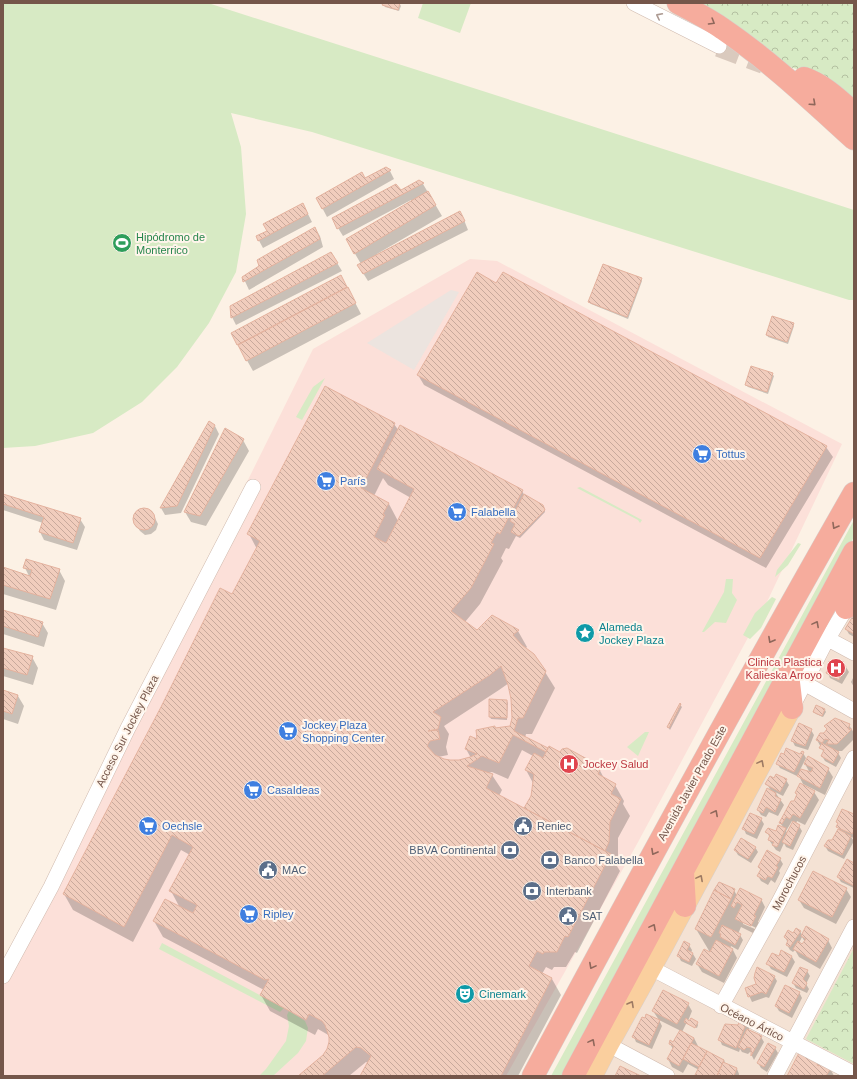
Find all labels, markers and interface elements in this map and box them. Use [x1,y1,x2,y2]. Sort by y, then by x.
one-way arrow [656,13,664,21]
one-way arrow [708,18,715,25]
one-way arrow [809,98,816,105]
place label: Hipódromo de Monterrico [136,231,205,256]
sports icon: Hipódromo de Monterrico [111,232,133,254]
supermarket icon: Tottus [691,443,713,465]
place label: Tottus [716,448,746,460]
supermarket icon: París [315,470,337,492]
place label: París [340,475,366,487]
supermarket icon: Falabella [446,501,468,523]
place label: Falabella [471,506,517,518]
one-way arrow [832,522,839,530]
place label: Alameda Jockey Plaza [599,621,665,646]
one-way arrow [811,621,818,628]
place icon: Alameda Jockey Plaza [574,622,596,644]
one-way arrow [768,636,776,643]
place label: Clinica Plastica Kalieska Arroyo [746,656,823,681]
hospital icon: Clinica Plastica Kalieska Arroyo [825,657,847,679]
street label: Acceso Sur Jockey Plaza [93,672,161,789]
place label: Jockey Plaza Shopping Center [302,719,385,744]
supermarket icon: Jockey Plaza Shopping Center [277,720,299,742]
street label: Avenida Javier Prado Este [655,723,729,843]
hospital icon: Jockey Salud [558,753,580,775]
place label: Jockey Salud [583,758,648,770]
one-way arrow [757,760,764,768]
supermarket icon: CasaIdeas [242,779,264,801]
place label: CasaIdeas [267,784,320,796]
one-way arrow [710,810,717,817]
supermarket icon: Oechsle [137,815,159,837]
public building icon: Reniec [512,815,534,837]
place label: Oechsle [162,820,202,832]
place label: Reniec [537,820,572,832]
bank icon: BBVA Continental [499,839,521,861]
place label: BBVA Continental [409,844,496,856]
one-way arrow [651,848,659,855]
bank icon: Banco Falabella [539,849,561,871]
street label: Morochucos [770,853,809,912]
place label: Banco Falabella [564,854,644,866]
public building icon: MAC [257,859,279,881]
place label: MAC [282,864,307,876]
one-way arrow [695,875,703,882]
bank icon: Interbank [521,880,543,902]
place label: Interbank [546,885,592,897]
supermarket icon: Ripley [238,903,260,925]
public building icon: SAT [557,905,579,927]
place label: Ripley [263,908,294,920]
place label: SAT [582,910,603,922]
one-way arrow [649,924,656,931]
one-way arrow [589,962,597,969]
theatre icon: Cinemark [454,983,476,1005]
place label: Cinemark [479,988,527,1000]
one-way arrow [627,1001,634,1009]
street label: Océano Ártico [718,1001,786,1043]
one-way arrow [587,1039,594,1046]

